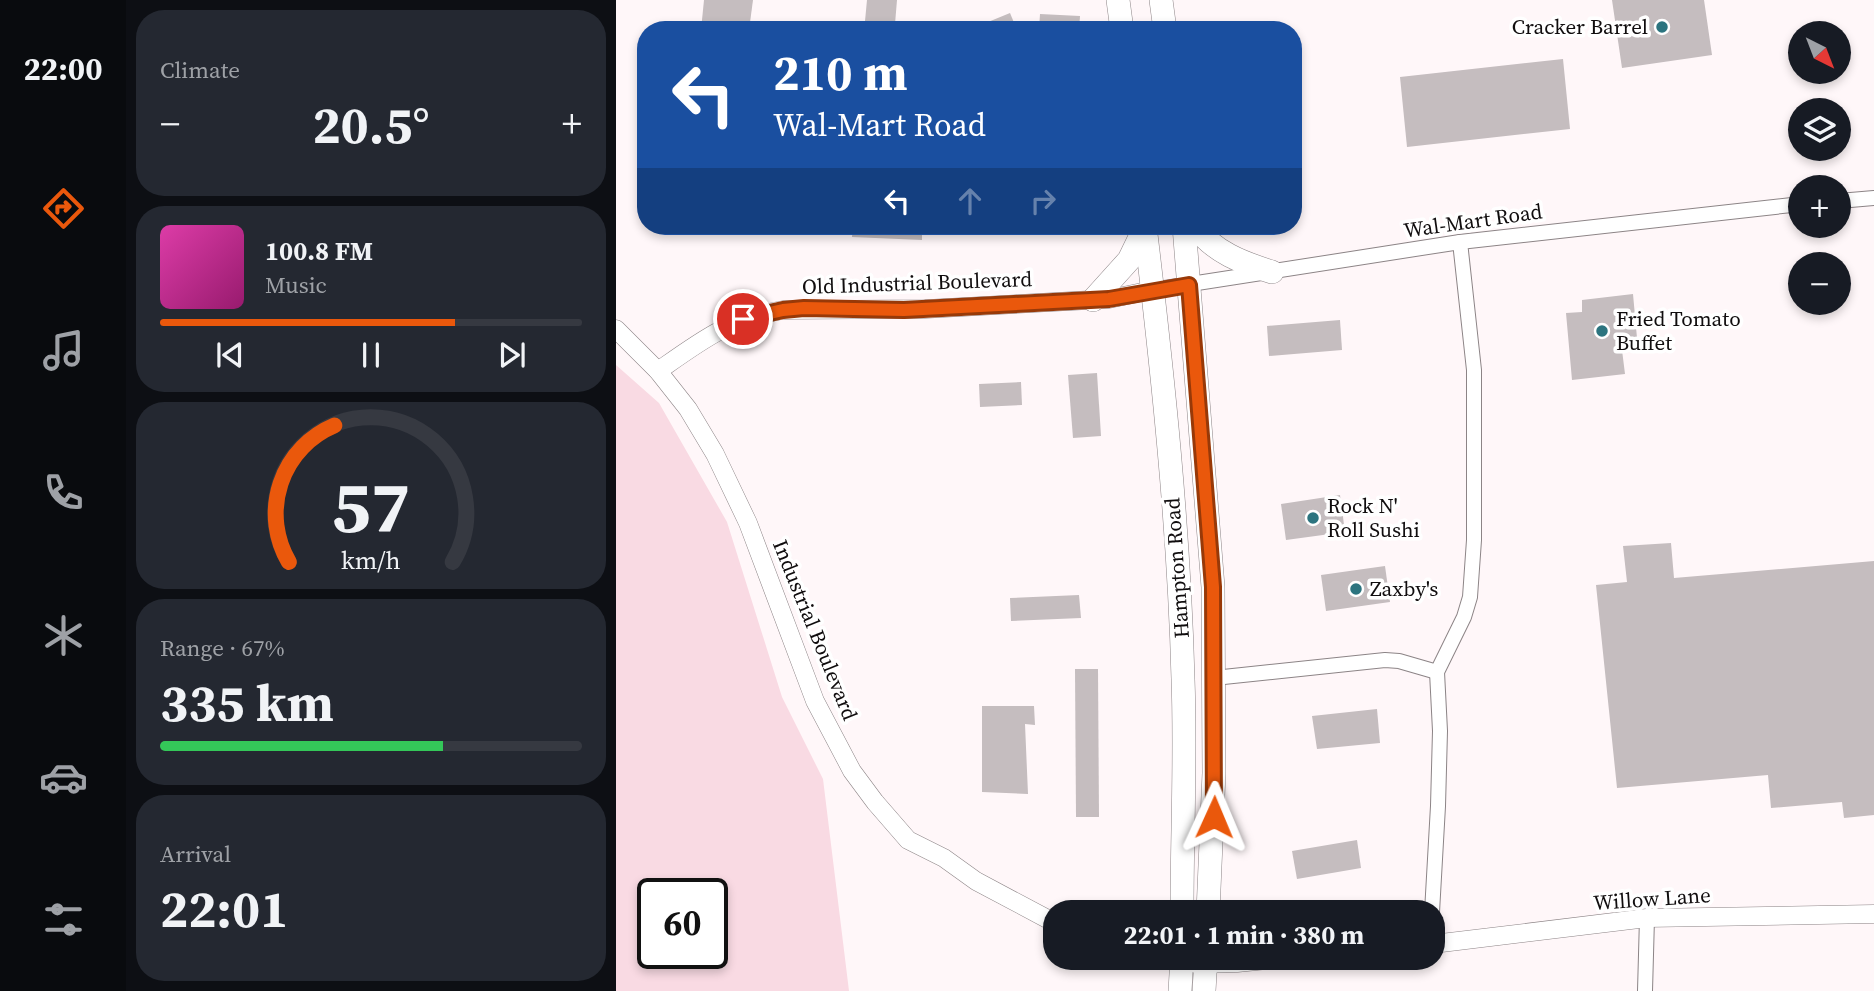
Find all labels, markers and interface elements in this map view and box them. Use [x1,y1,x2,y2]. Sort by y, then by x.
place label: Cracker Barrel [1512,12,1648,41]
marker: Cracker Barrel [1654,19,1670,35]
north arrow [1788,21,1852,84]
map controls [1788,21,1851,315]
text: 210 m [773,39,908,106]
text: 22:00 [24,47,102,91]
icon: left [658,49,749,140]
text: Climate [160,54,240,86]
text: 20.5° [312,89,430,160]
text: − [160,98,180,150]
text: + [562,98,582,150]
button: layers [1788,98,1851,161]
text: Wal-Mart Road [773,103,986,147]
button: + [1788,175,1851,238]
icon: left [878,182,916,220]
icon: ahead [951,182,989,220]
icon: right [1024,182,1062,220]
icon: directions [39,184,88,233]
street label: Wal-Mart Road [1402,196,1544,245]
text: 100.8 FM [265,233,373,269]
button: − [1788,252,1851,315]
street label: Old Industrial Boulevard [801,264,1033,301]
text: Music [265,269,327,301]
pin [713,289,773,349]
icon: arrive [724,300,762,338]
place label: Fried Tomato Buffet [1616,304,1741,357]
marker: Fried Tomato Buffet [1594,323,1610,339]
icon: music [39,326,88,375]
icon: previous [211,336,249,374]
icon: pause [352,336,390,374]
icon: next [493,336,531,374]
text: 57 [332,457,410,556]
icon: phone [39,468,88,517]
place label: Rock N' Roll Sushi [1327,491,1420,544]
street label: Hampton Road [1157,497,1196,639]
marker: Rock N' Roll Sushi [1305,510,1321,526]
street label: Industrial Boulevard [766,535,865,724]
text: km/h [341,542,401,576]
place label: Zaxby's [1370,574,1438,603]
marker: Zaxby's [1348,581,1364,597]
icon: climate [39,611,88,660]
text: Range · 67% [160,632,285,664]
text: 335 km [160,667,334,738]
icon: car [39,753,88,802]
position arrow [1177,780,1251,854]
text: Arrival [160,838,231,870]
text: 22:01 [160,873,288,944]
speed limit sign: 60 [637,878,728,969]
street label: Willow Lane [1592,880,1712,917]
icon: filters [39,895,88,944]
text: 22:01 · 1 min · 380 m [1124,917,1364,953]

